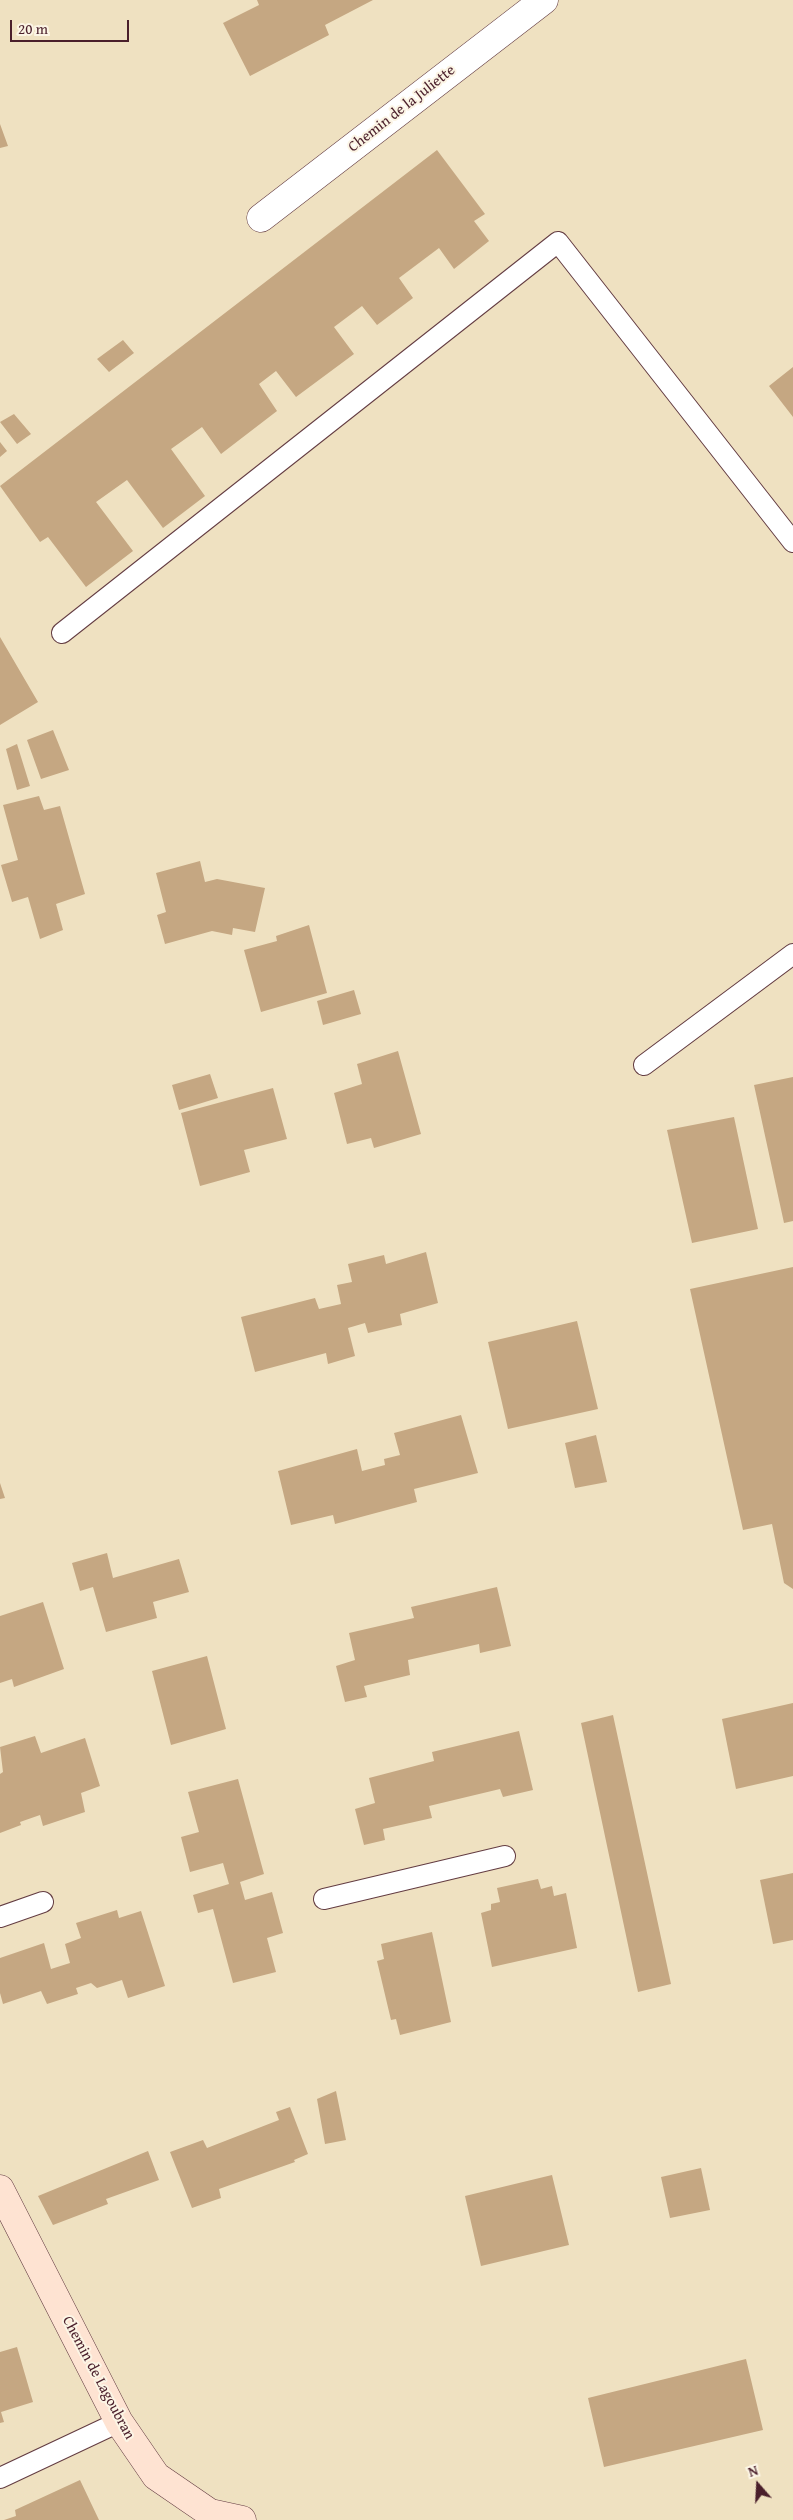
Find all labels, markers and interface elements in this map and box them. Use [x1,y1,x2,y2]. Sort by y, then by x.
scale bar [12,10,131,42]
text: 20 m [18,18,48,39]
street label: Chemin de la Juliette [345,62,459,156]
street label: Chemin de Lagoubran [58,2313,138,2443]
north arrow [733,2460,783,2510]
text: N [745,2460,761,2482]

